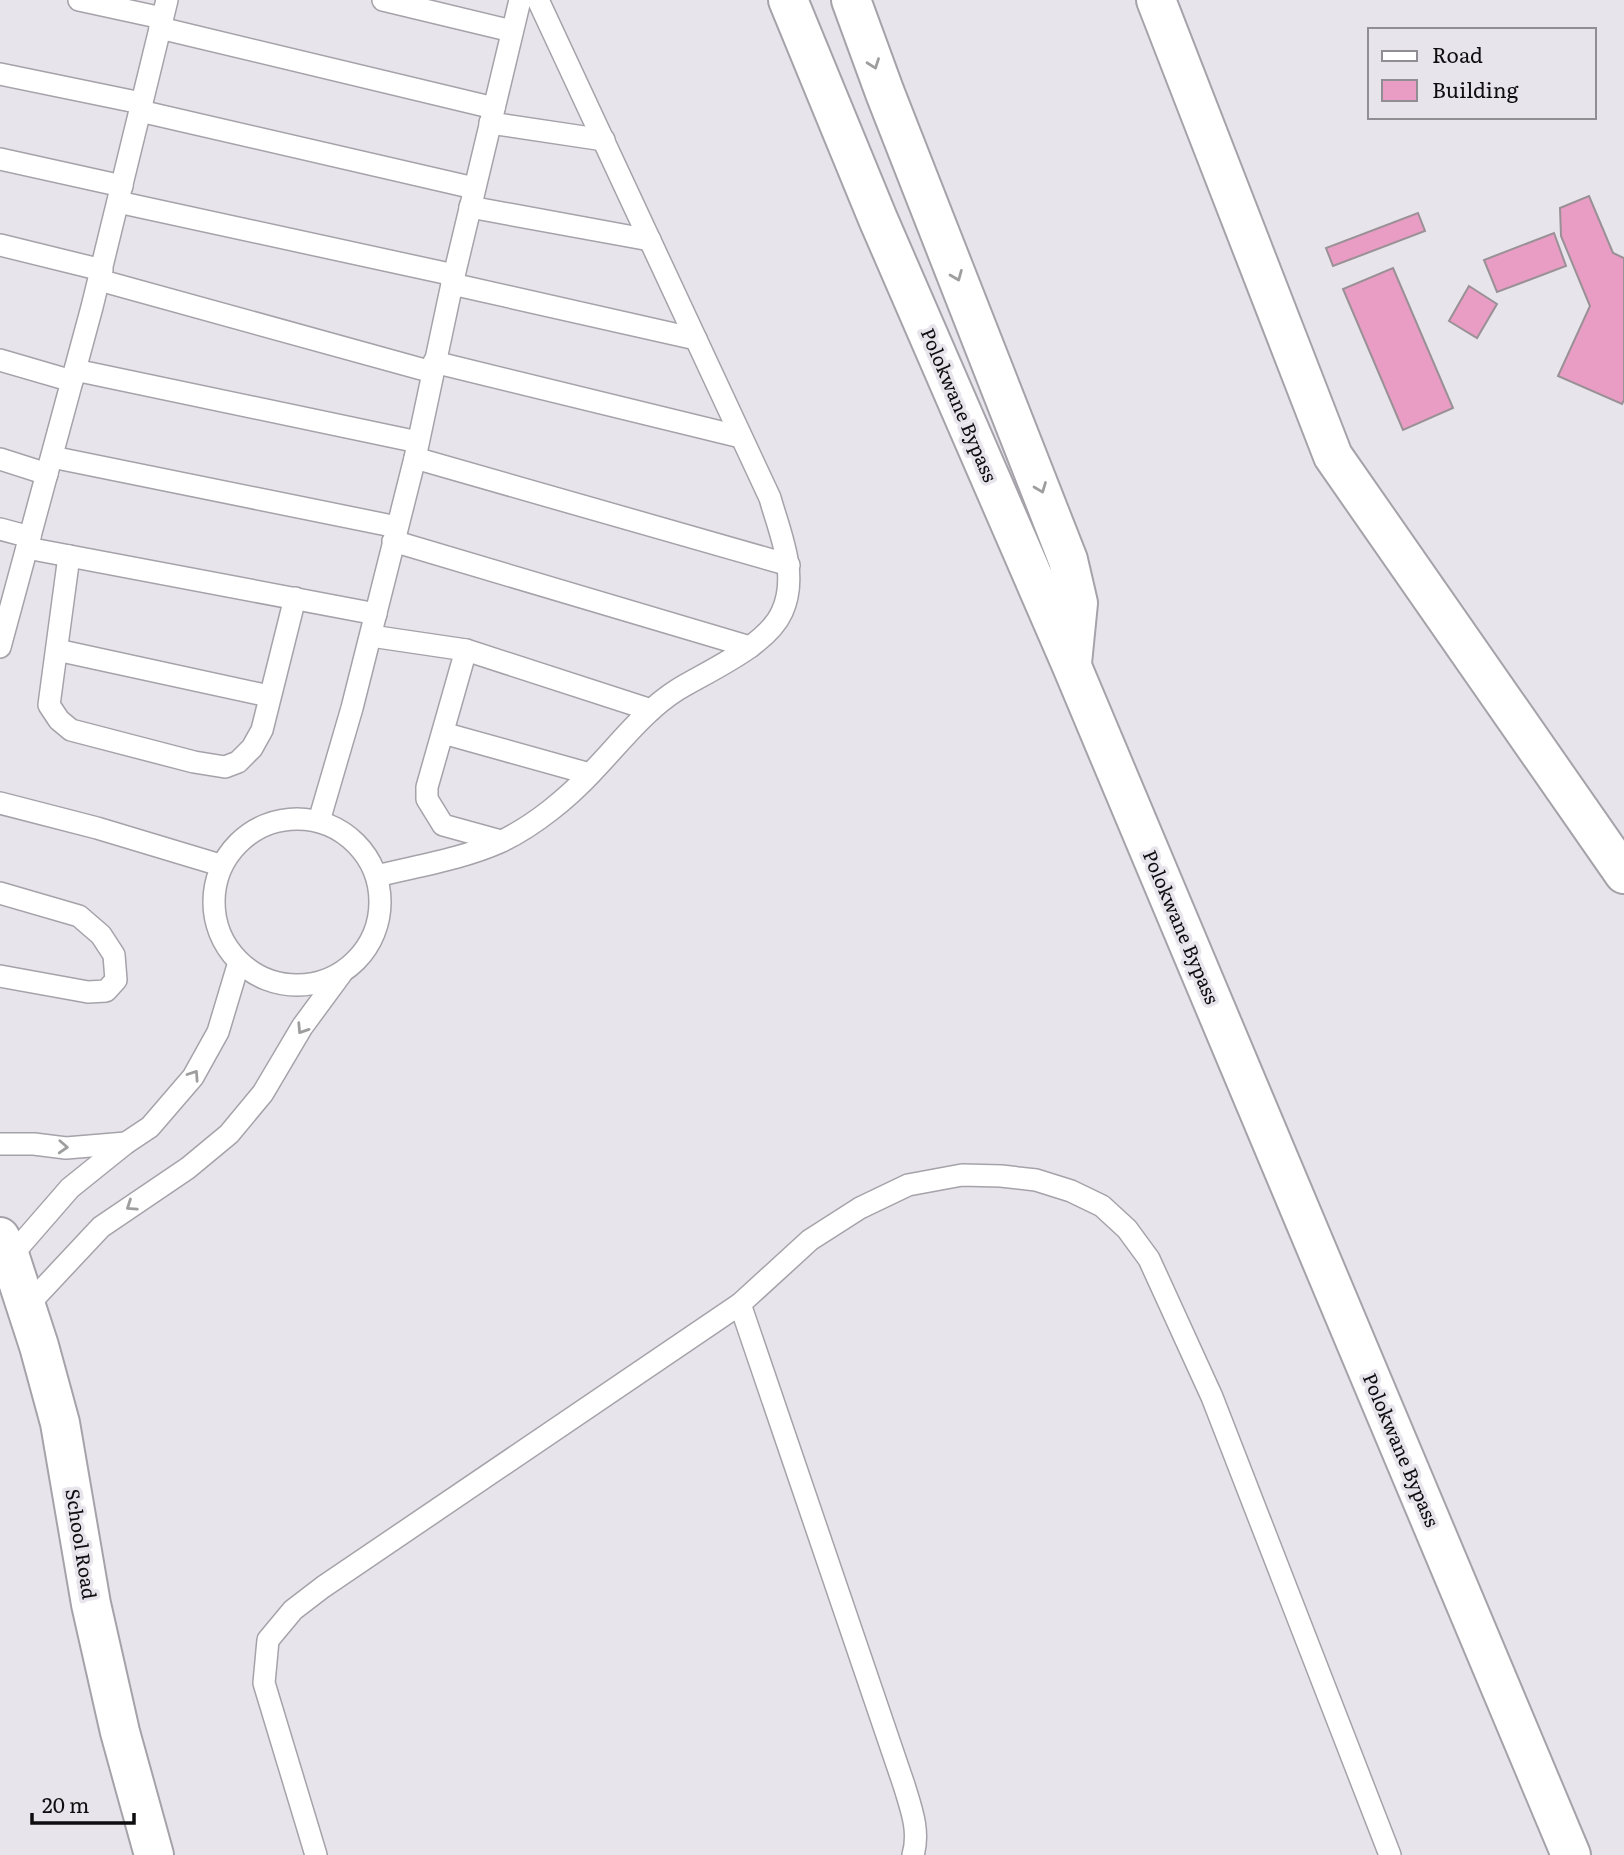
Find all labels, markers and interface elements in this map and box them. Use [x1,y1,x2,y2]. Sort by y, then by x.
legend [1368,28,1596,119]
text: Road [1432,38,1483,69]
one-way arrow [866,58,880,70]
text: Building [1432,73,1519,104]
one-way arrow [949,269,963,281]
street label: Polokwane Bypass [915,323,1005,486]
one-way arrow [1032,481,1046,493]
street label: Polokwane Bypass [1137,845,1227,1008]
one-way arrow [297,1021,310,1034]
one-way arrow [185,1070,198,1083]
one-way arrow [58,1139,69,1154]
one-way arrow [126,1198,139,1210]
street label: Polokwane Bypass [1357,1368,1447,1531]
street label: School Road [59,1487,105,1601]
scale bar [32,1782,133,1826]
text: 20 m [42,1788,89,1819]

